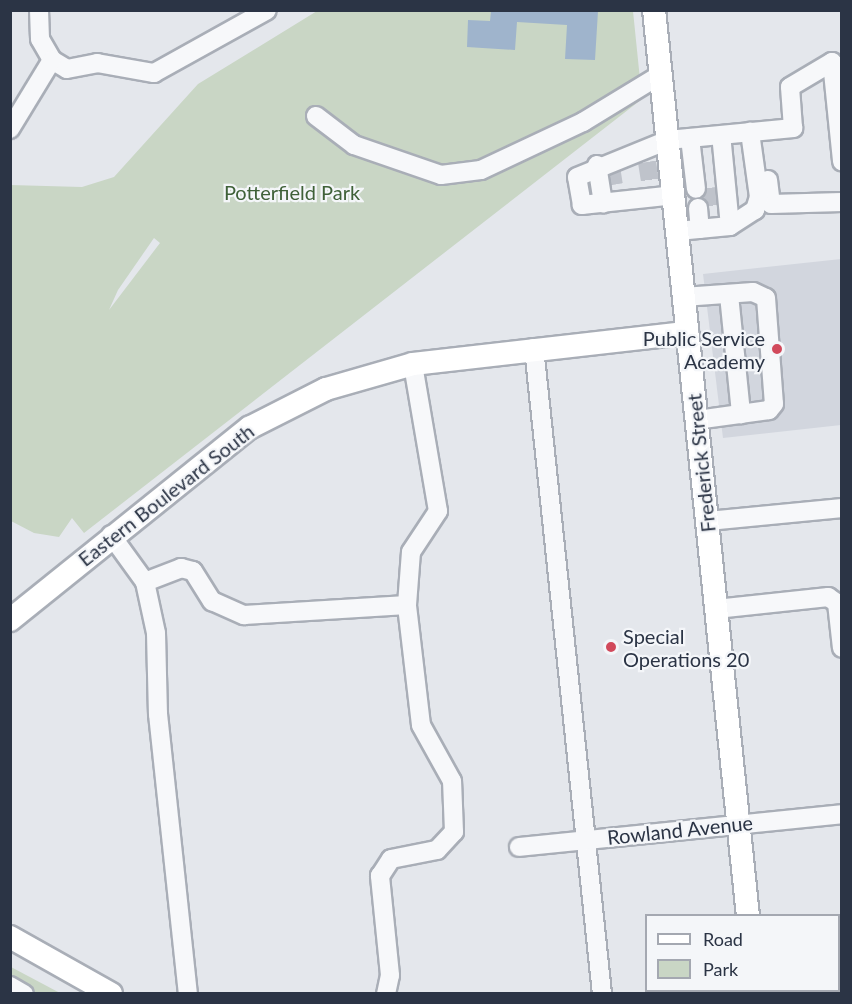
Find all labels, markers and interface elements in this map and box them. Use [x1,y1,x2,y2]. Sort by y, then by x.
park label: Potterfield Park [224,180,360,204]
place label: Public Service Academy [643,326,765,373]
marker: Public Service Academy [770,342,784,356]
street label: Frederick Street [682,393,720,533]
street label: Eastern Boulevard South [73,419,259,571]
place label: Special Operations 20 [623,624,749,671]
marker: Special Operations 20 [604,640,618,654]
street label: Rowland Avenue [606,810,754,850]
legend [645,914,840,992]
text: Road [703,928,743,950]
text: Park [703,958,738,980]

